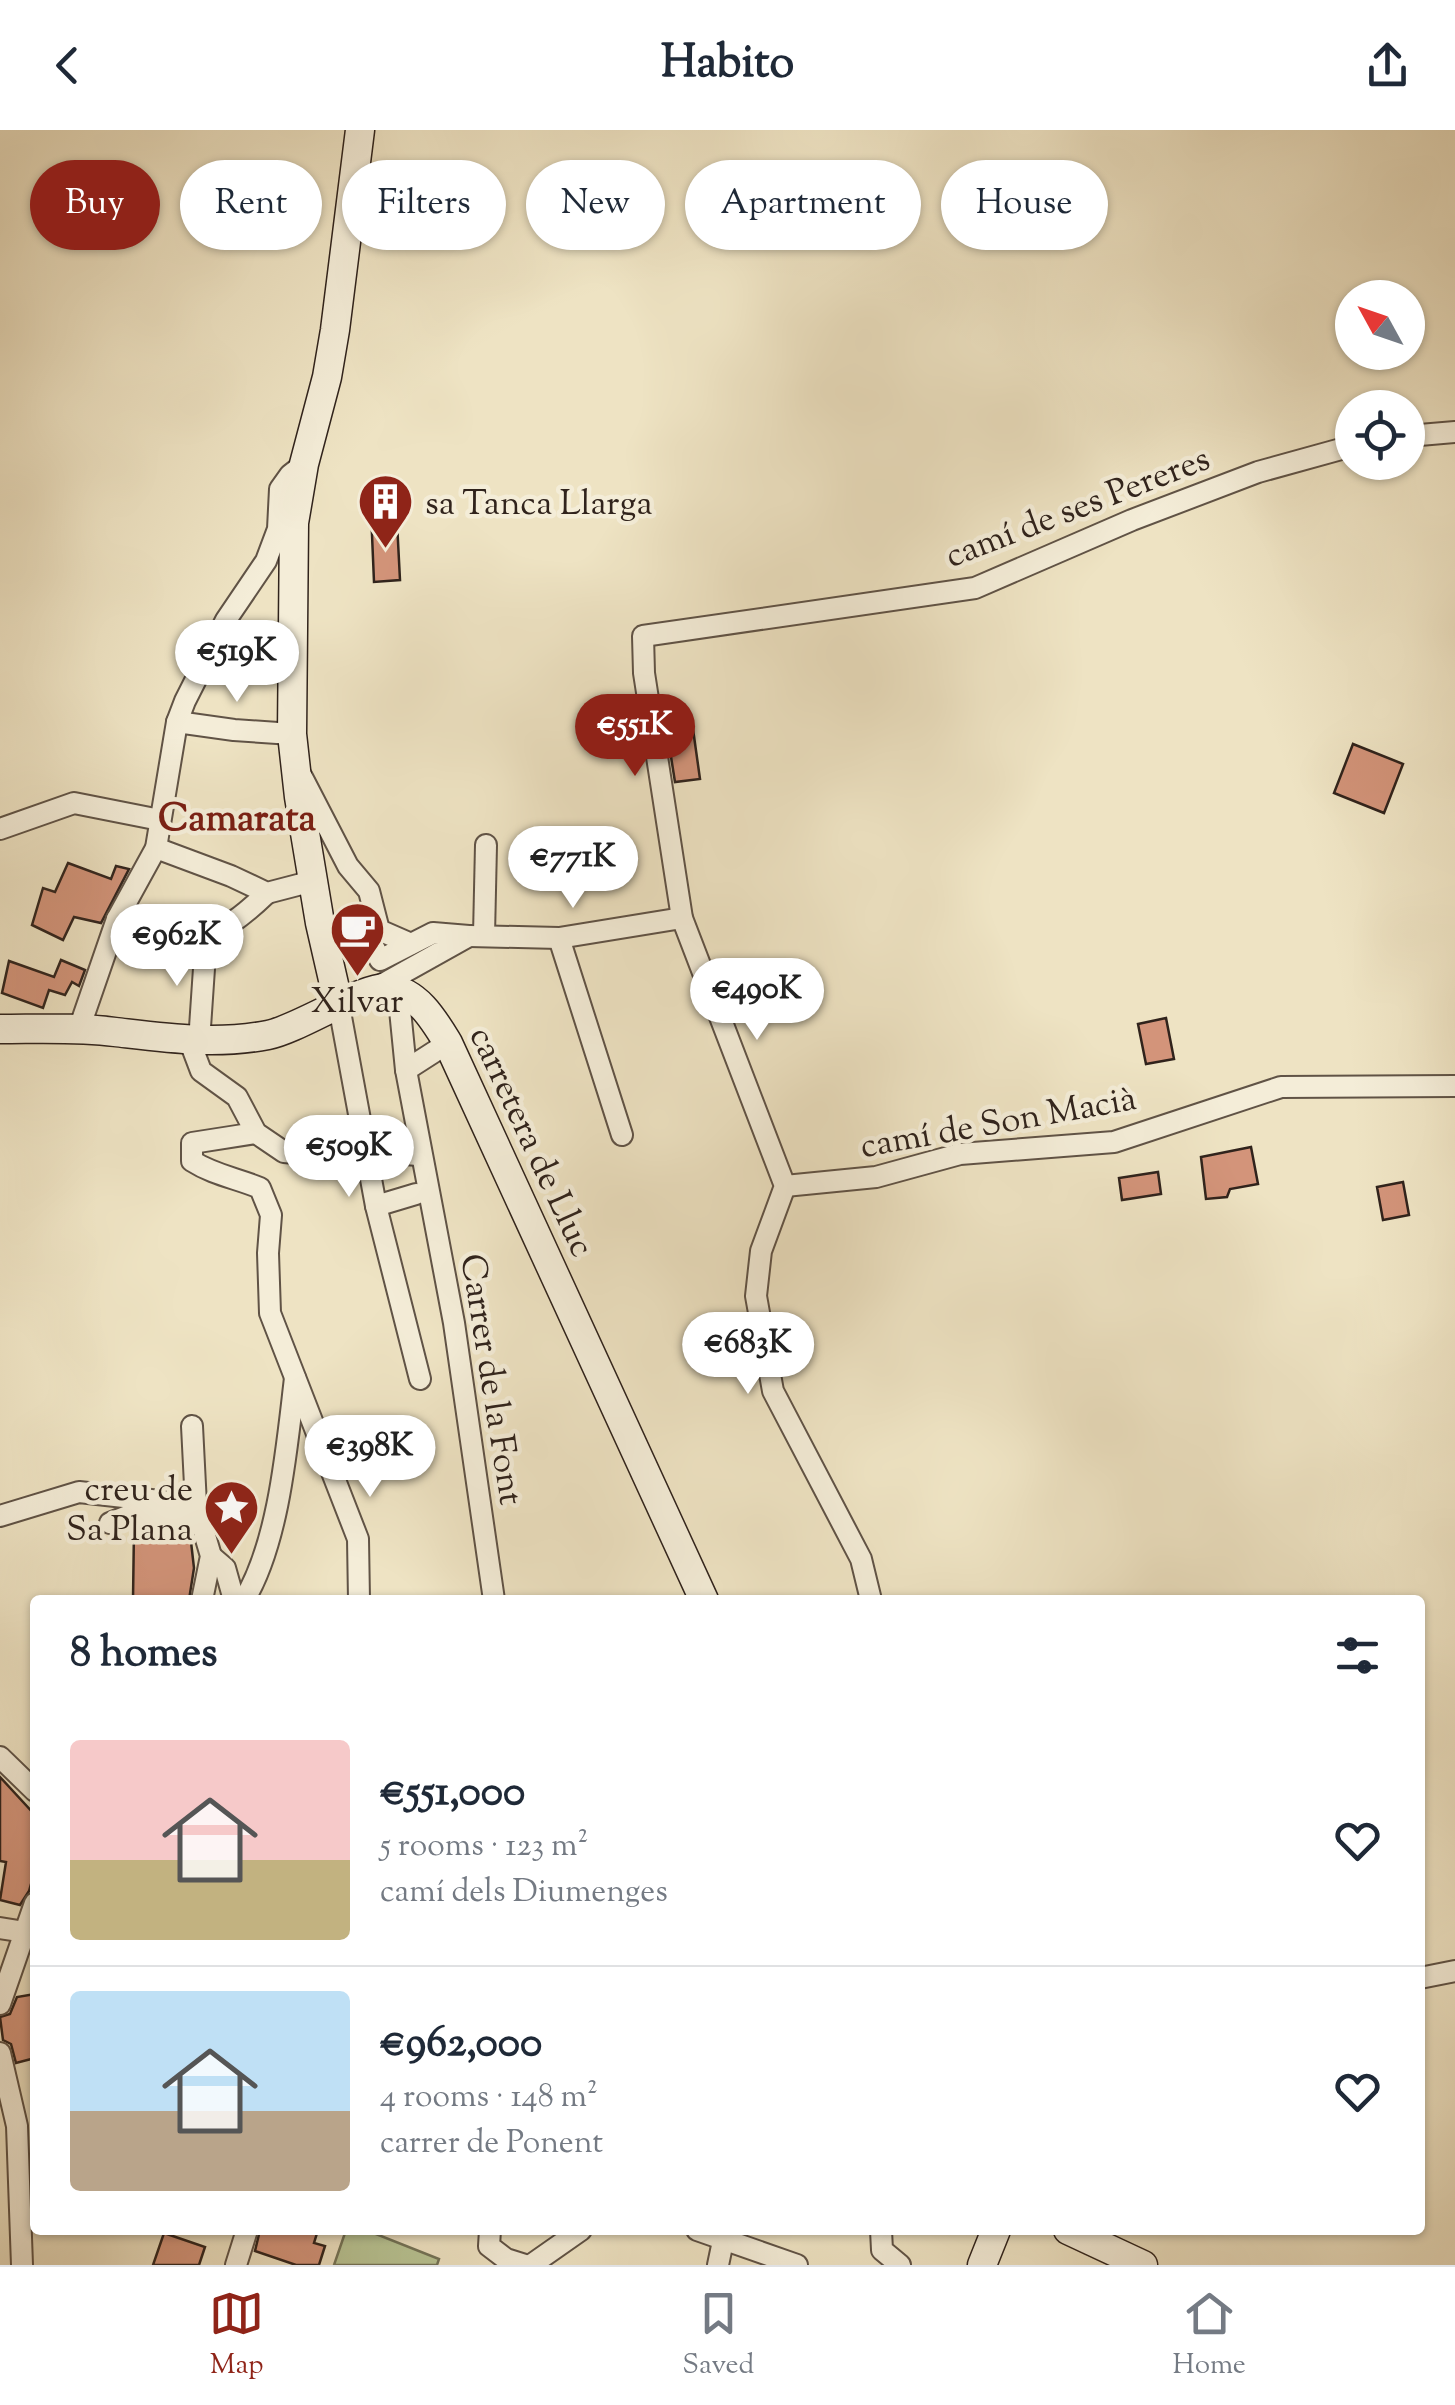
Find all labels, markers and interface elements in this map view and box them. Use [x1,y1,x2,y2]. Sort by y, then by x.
text: Habito [661,33,794,98]
icon: back [40,38,95,93]
icon: share [1360,38,1415,93]
chip: Buy [30,160,160,250]
chip: Rent [180,160,322,250]
chip: Filters [342,160,506,250]
chip: New [526,160,665,250]
chip: Apartment [685,160,921,250]
chip: House [941,160,1108,250]
north arrow [1335,280,1425,370]
map controls [1335,280,1425,480]
button: locate [1335,390,1425,480]
street label: camí de ses Pereres [938,435,1218,583]
building icon: sa Tanca Llarga [356,472,416,551]
place label: sa Tanca Llarga [425,480,653,531]
pin: €519K [167,620,307,705]
text: €519K [197,629,277,675]
pin: €551K [565,694,705,779]
text: €551K [597,703,673,749]
district label: Camarata [158,794,316,848]
pin: €771K [503,826,643,911]
text: €771K [530,835,616,881]
cafe icon: Xilvar [327,899,387,978]
pin: €962K [107,904,247,989]
text: €962K [133,913,221,959]
pin: €490K [687,958,827,1043]
text: €490K [712,967,802,1013]
place label: Xilvar [311,978,403,1029]
street label: carretera de Lluc [454,1019,605,1266]
street label: camí de Son Macià [857,1075,1141,1174]
pin: €509K [279,1115,419,1200]
text: €509K [306,1124,392,1170]
street label: Carrer de la Font [445,1250,535,1509]
pin: €683K [678,1312,818,1397]
text: €683K [704,1321,792,1367]
pin: €398K [300,1415,440,1500]
text: €398K [326,1424,414,1470]
place label: creu de Sa Plana [66,1466,193,1557]
place icon: creu de Sa Plana [202,1478,262,1557]
text: 8 homes [70,1625,218,1685]
icon: filters [1330,1628,1385,1683]
text: €551,000 [380,1764,525,1824]
icon: home [150,1780,270,1900]
icon: heart [1330,1813,1385,1868]
text: 5 rooms · 123 m² [380,1824,588,1870]
text: camí dels Diumenges [380,1870,668,1916]
text: €962,000 [380,2015,542,2075]
icon: home [150,2031,270,2151]
icon: heart [1330,2064,1385,2119]
text: 4 rooms · 148 m² [380,2075,598,2121]
text: carrer de Ponent [380,2121,603,2167]
tab: Map [209,2286,264,2386]
tab: Saved [682,2286,754,2386]
tab: Home [1172,2286,1246,2386]

